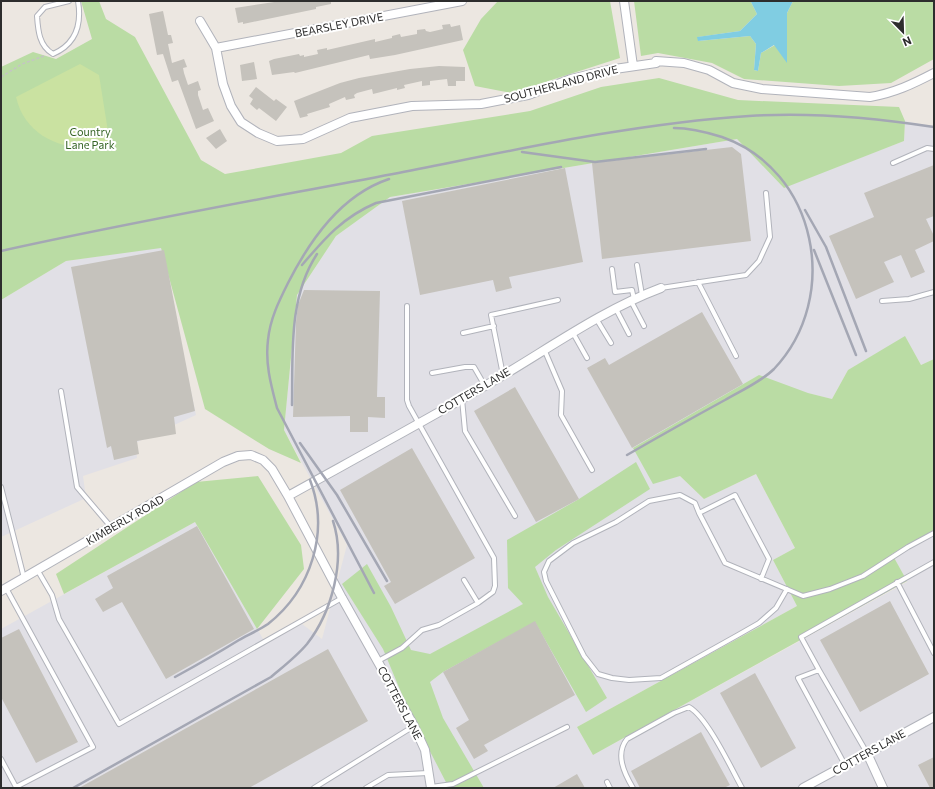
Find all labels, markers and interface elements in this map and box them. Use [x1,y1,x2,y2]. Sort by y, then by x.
street label: BEARSLEY DRIVE [294,10,384,39]
north arrow [883,12,923,52]
text: N [901,34,913,49]
street label: SOUTHERLAND DRIVE [502,62,619,105]
park label: Country Lane Park [65,125,115,151]
street label: COTTERS LANE [435,365,512,417]
street label: KIMBERLY ROAD [83,492,166,547]
street label: COTTERS LANE [376,664,425,742]
street label: COTTERS LANE [830,726,908,777]

